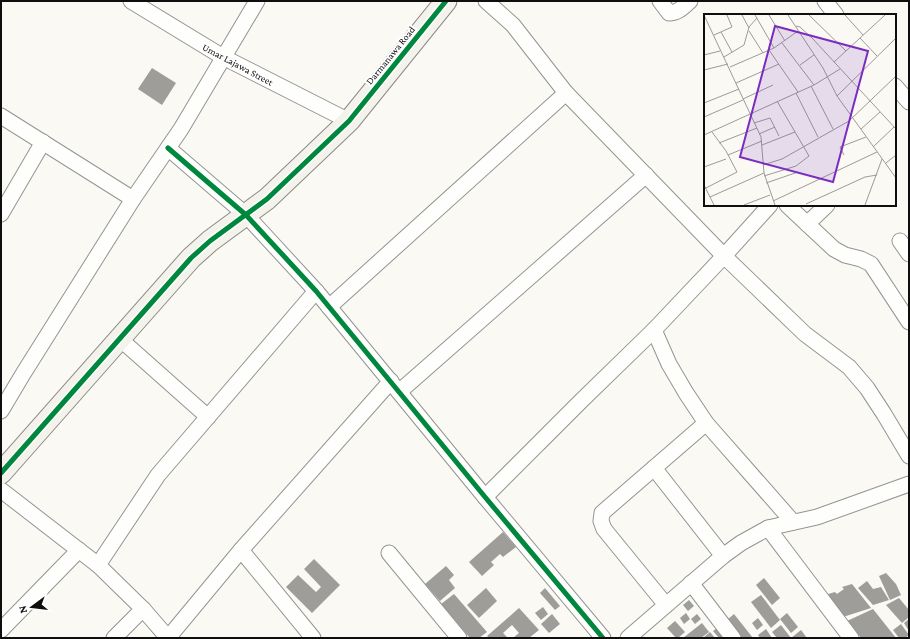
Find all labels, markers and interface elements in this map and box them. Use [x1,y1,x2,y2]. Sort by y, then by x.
inset map [704,14,896,206]
street label: Darmanawa Road [364,23,418,87]
street label: Umar Lajawa Street [200,41,276,89]
north arrow [12,587,52,627]
text: N [15,604,29,615]

